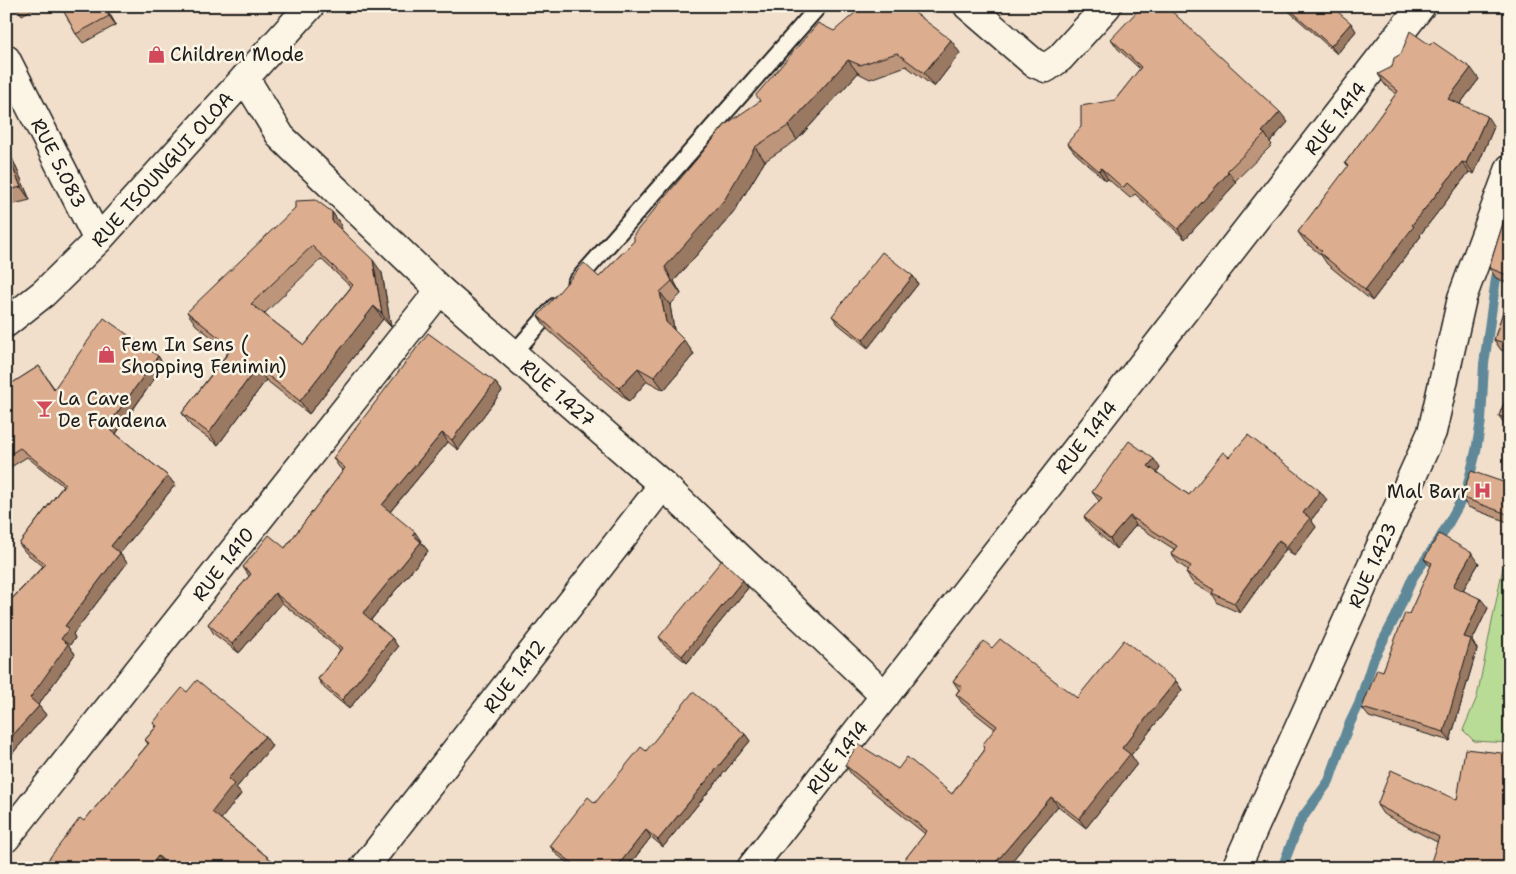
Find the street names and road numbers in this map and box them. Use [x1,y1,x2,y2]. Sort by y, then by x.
street label: RUE 1.414 [1299,76,1372,160]
street label: RUE TSOUNGUI OLOA [86,86,239,252]
street label: RUE 5.083 [25,114,92,212]
street label: RUE 1.427 [515,354,600,433]
street label: RUE 1.414 [1050,395,1123,479]
street label: RUE 1.423 [1342,518,1402,612]
street label: RUE 1.410 [187,522,260,606]
street label: RUE 1.412 [478,634,551,718]
street label: RUE 1.414 [801,715,874,799]

